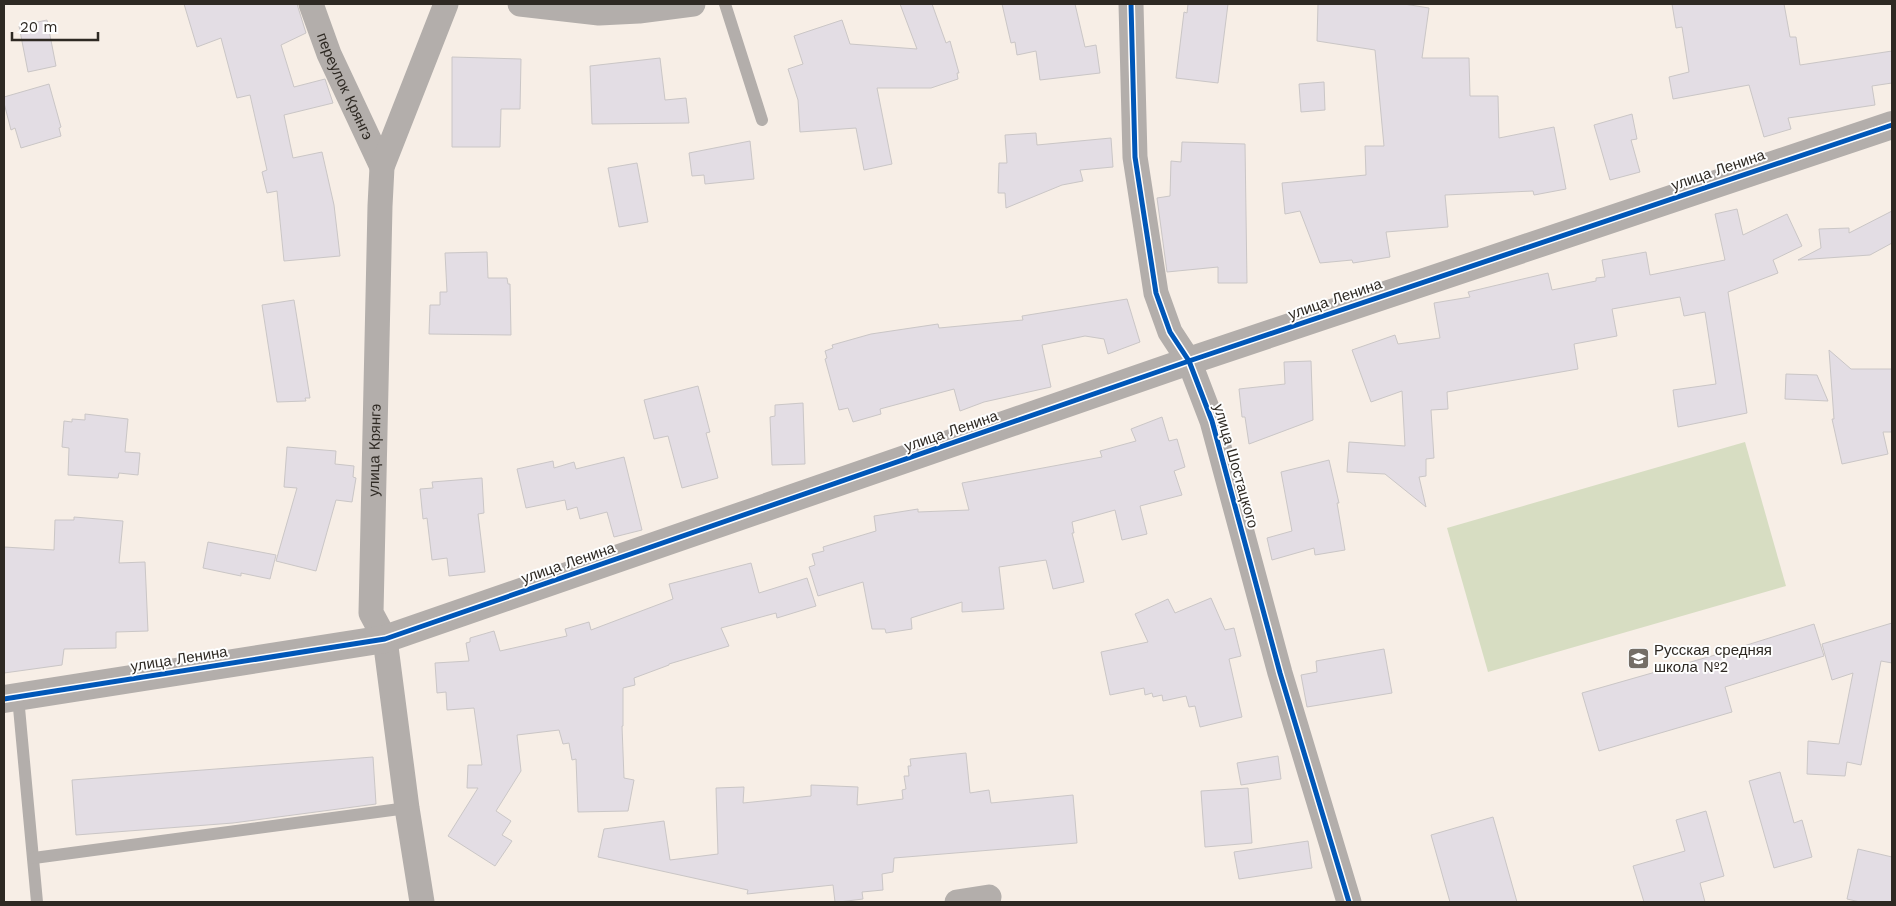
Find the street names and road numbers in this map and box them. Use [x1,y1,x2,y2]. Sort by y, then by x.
street label: переулок Крянгэ [313,30,377,143]
street label: улица Ленина [1669,145,1768,194]
street label: улица Ленина [1286,274,1385,323]
street label: улица Шостацкого [1210,402,1262,530]
street label: улица Крянгэ [365,403,385,497]
street label: улица Ленина [902,406,1001,455]
street label: улица Ленина [519,538,618,587]
street label: улица Ленина [129,642,229,676]

